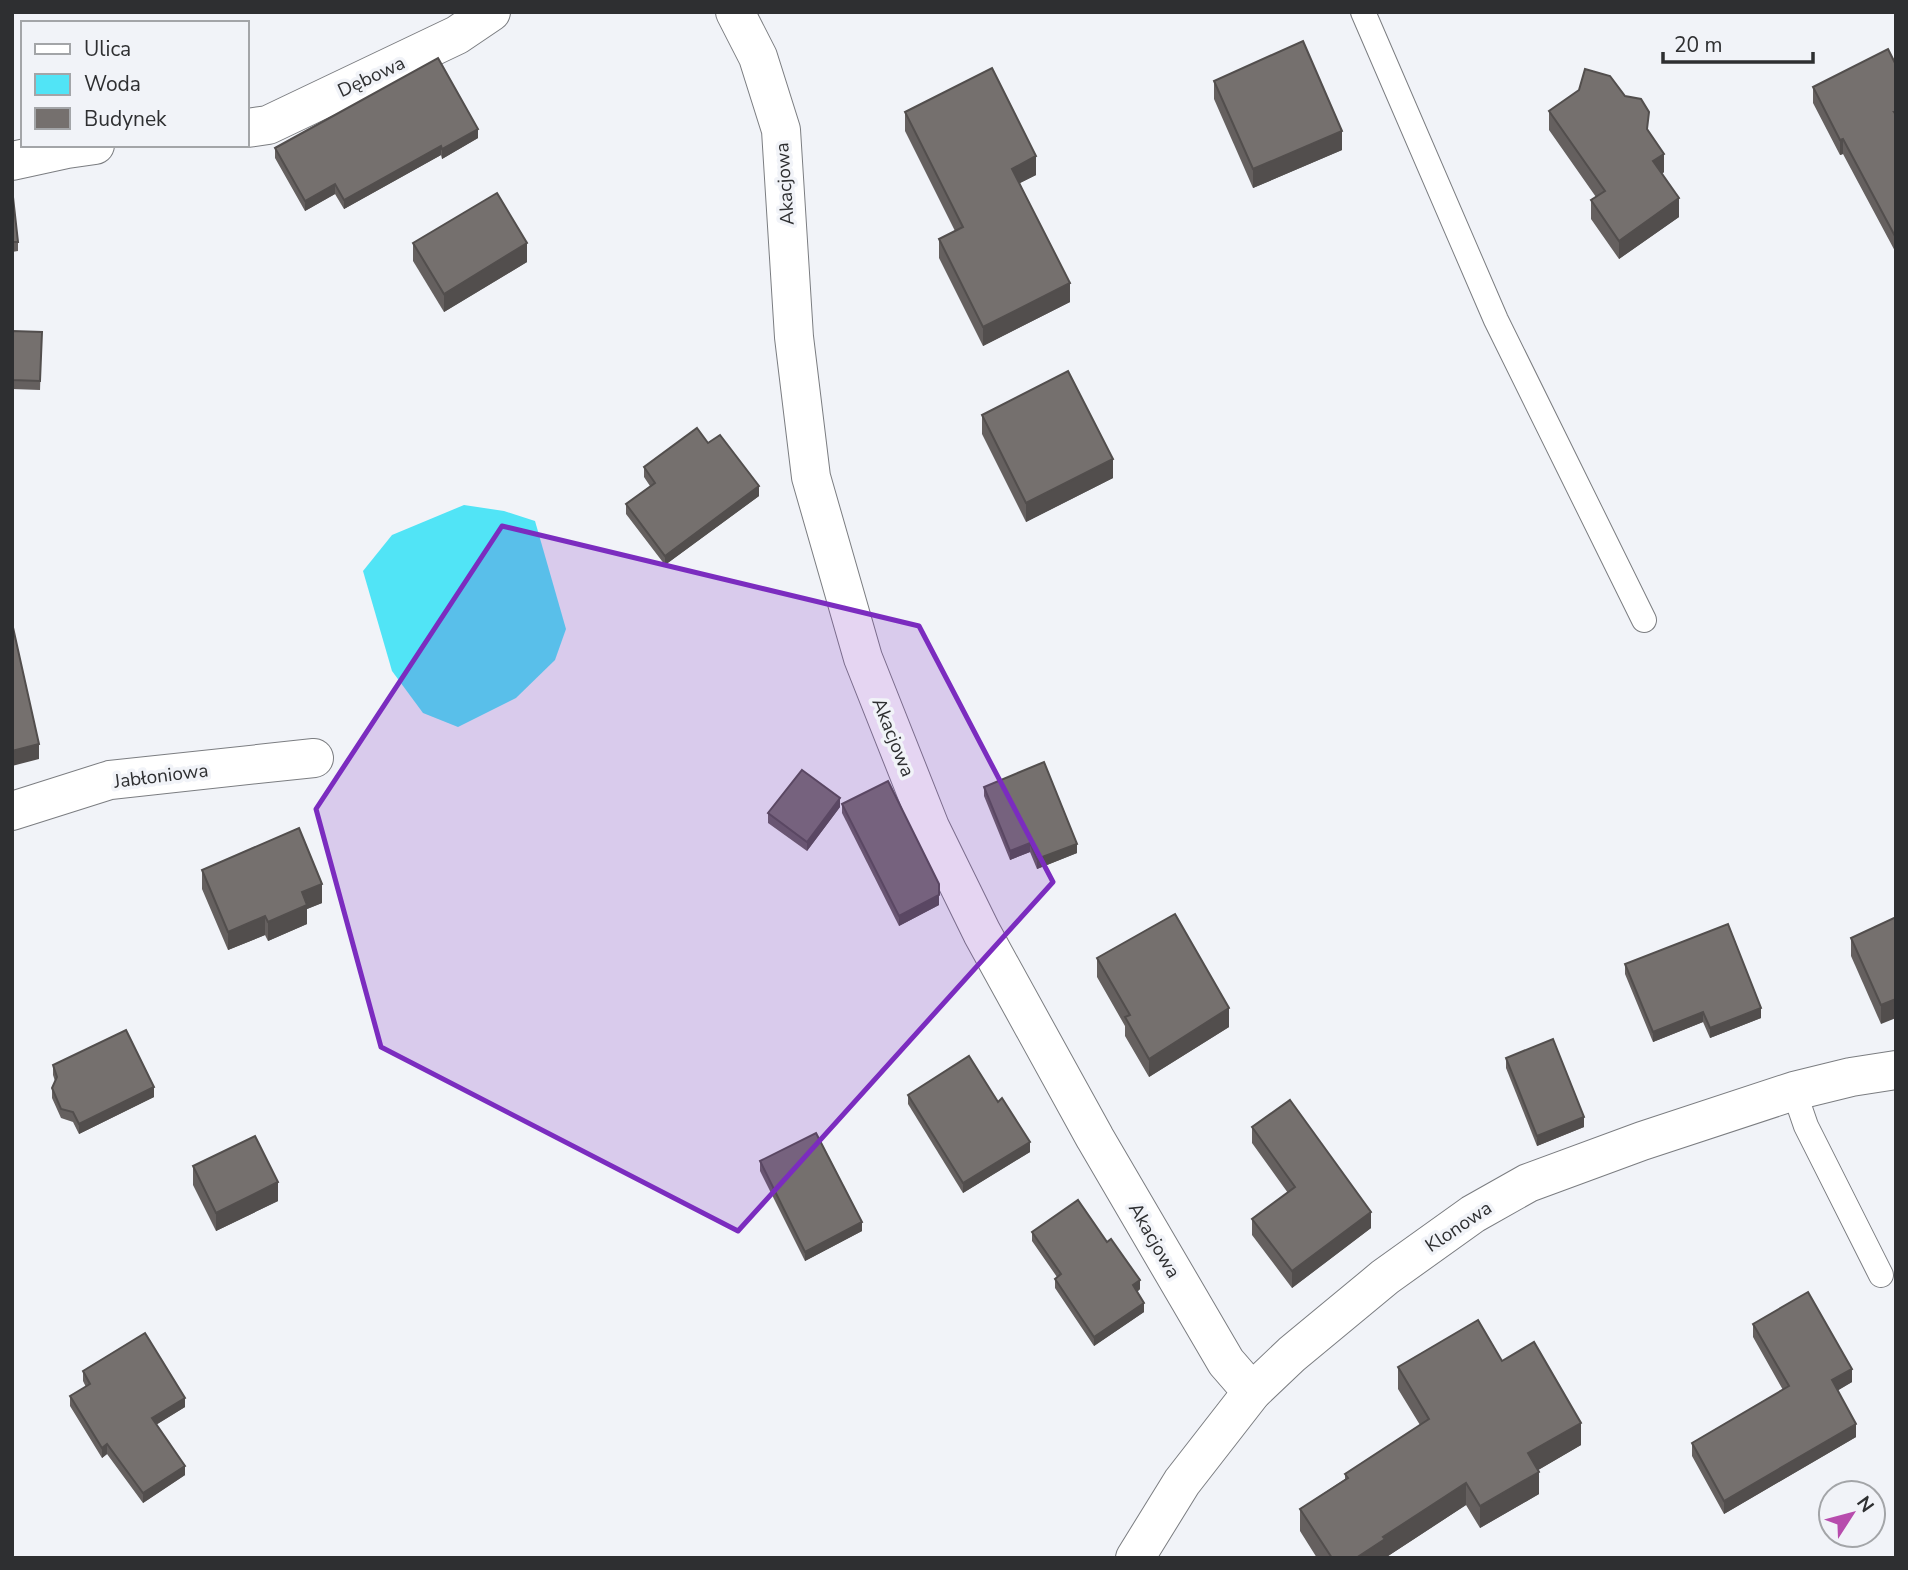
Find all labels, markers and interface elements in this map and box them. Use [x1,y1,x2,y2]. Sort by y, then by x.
legend [21,21,248,147]
scale bar [1663,21,1814,65]
text: 20 m [1674,31,1723,59]
text: Ulica [84,35,131,63]
street label: Dębowa [333,50,409,104]
text: Woda [84,70,141,98]
text: Budynek [84,105,167,133]
street label: Akacjowa [769,142,801,226]
street label: Akacjowa [865,694,921,781]
street label: Jabłoniowa [111,757,210,795]
street label: Klonowa [1420,1195,1497,1259]
street label: Akacjowa [1122,1198,1186,1283]
north arrow [1817,1479,1887,1549]
text: N [1850,1491,1880,1518]

